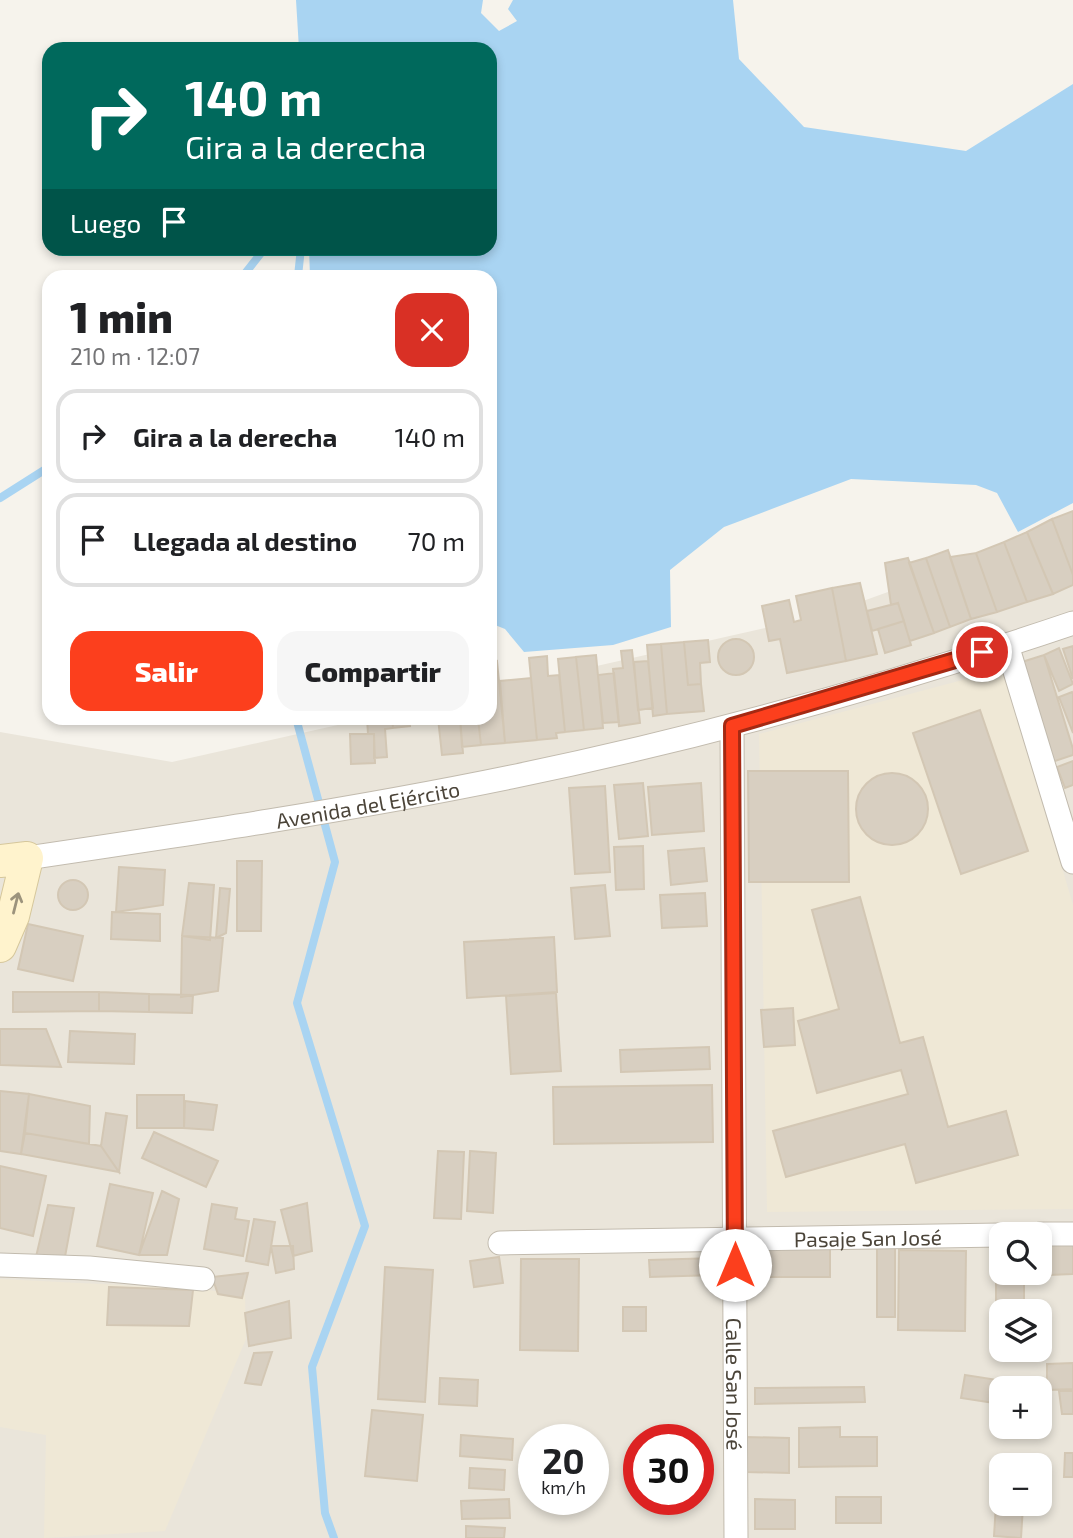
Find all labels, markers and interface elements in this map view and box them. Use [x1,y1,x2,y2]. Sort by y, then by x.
text: 140 m [185,67,322,126]
icon: right [70,70,161,161]
text: Gira a la derecha [185,127,426,165]
icon: arrive [155,203,193,241]
text: Luego [70,207,141,238]
text: 1 min [70,291,173,341]
button: close [395,293,469,367]
text: 210 m · 12:07 [70,342,200,370]
icon: right [74,417,112,455]
text: Gira a la derecha [133,421,337,452]
text: 140 m [394,421,465,452]
icon: arrive [74,521,112,559]
text: Llegada al destino [133,525,357,556]
text: 70 m [407,525,465,556]
pin [952,622,1012,682]
button: Salir [70,631,263,711]
button: Compartir [277,631,469,711]
icon: arrive [963,633,1001,671]
street label: Avenida del Ejército [274,775,462,832]
one-way arrow [10,892,23,915]
map controls [989,1222,1052,1516]
button: search [989,1222,1052,1285]
street label: Pasaje San José [794,1223,942,1251]
position arrow [698,1228,772,1302]
button: layers [989,1299,1052,1362]
street label: Calle San José [722,1318,748,1450]
button: + [989,1376,1052,1439]
speed limit sign: 30 [623,1424,714,1515]
text: 20 [542,1439,585,1481]
button: − [989,1453,1052,1516]
text: km/h [541,1476,586,1498]

